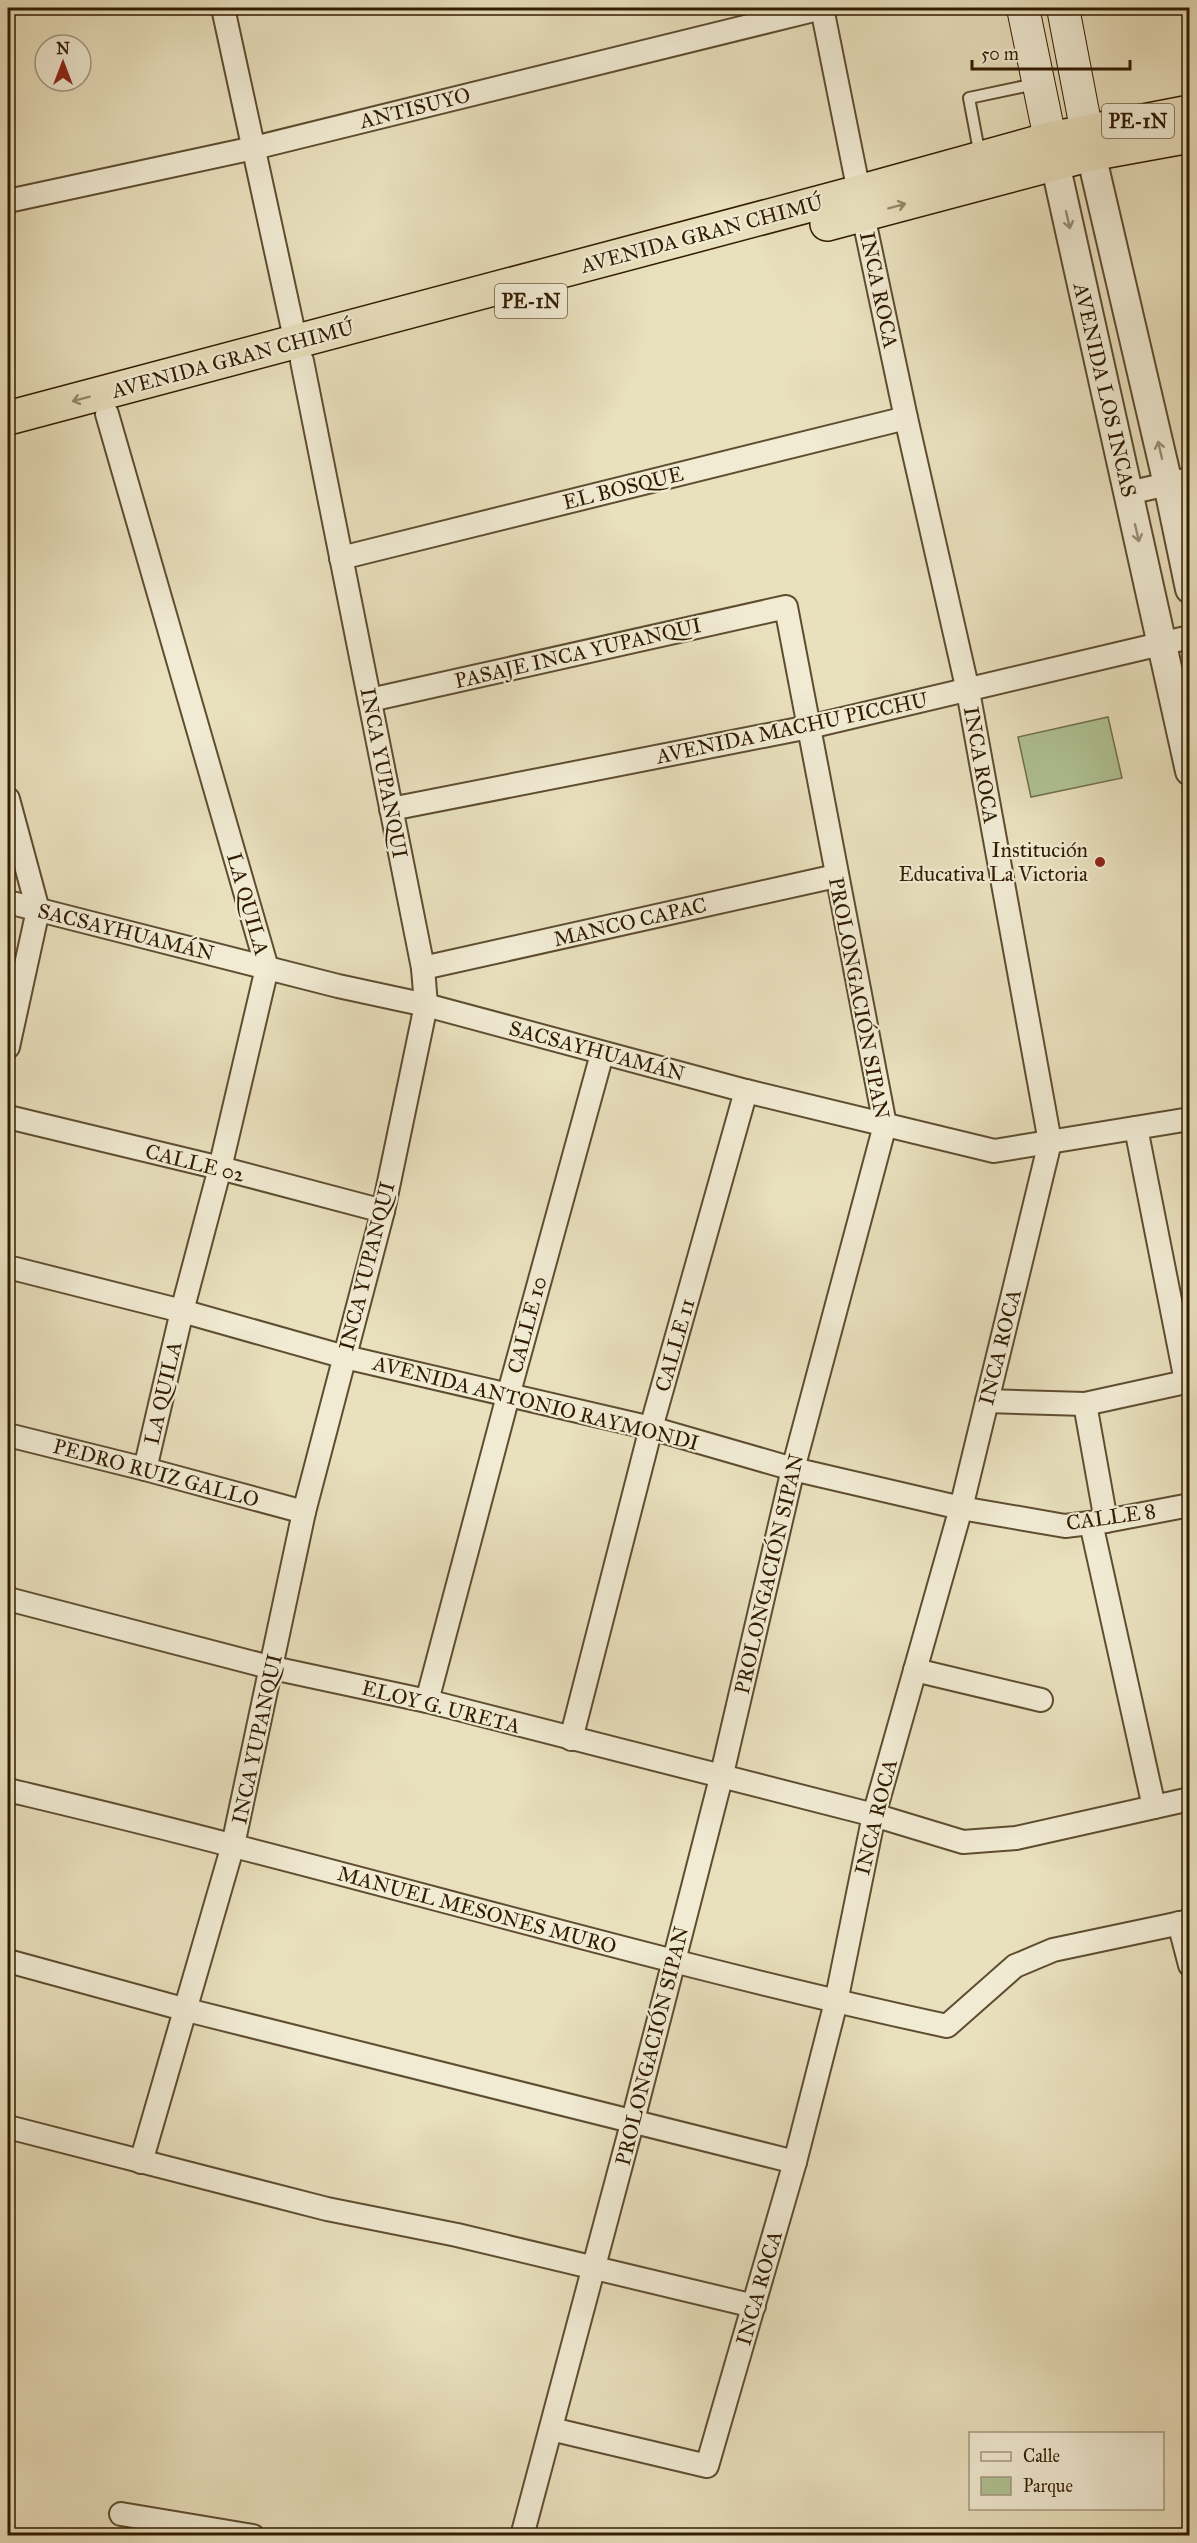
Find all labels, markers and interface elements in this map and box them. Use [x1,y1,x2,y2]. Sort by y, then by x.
north arrow [33,33,93,93]
scale bar [972,33,1130,71]
text: N [56,39,70,58]
text: 50 m [981,43,1019,65]
street label: ANTISUYO [356,82,473,135]
road number: PE-1N [1102,104,1174,138]
street label: AVENIDA GRAN CHIMÚ [577,188,827,279]
one-way arrow [887,200,906,211]
one-way arrow [1062,210,1074,229]
street label: INCA ROCA [854,229,904,351]
street label: AVENIDA LOS INCAS [1067,279,1142,500]
road number: PE-1N [495,284,567,318]
street label: AVENIDA GRAN CHIMÚ [108,313,358,404]
one-way arrow [72,393,91,405]
one-way arrow [1154,441,1165,460]
street label: EL BOSQUE [560,460,686,516]
one-way arrow [1132,523,1143,542]
street label: PASAJE INCA YUPANQUI [452,612,704,694]
street label: INCA YUPANQUI [355,685,413,861]
street label: AVENIDA MACHU PICCHU [653,686,931,770]
street label: INCA ROCA [958,704,1004,826]
place label: Institución Educativa La Victoria [898,837,1088,887]
street label: LA QUILA [221,850,275,958]
marker: Institución Educativa La Victoria [1093,855,1107,869]
street label: PROLONGACIÓN SIPAN [823,875,896,1121]
street label: MANCO CAPAC [551,892,709,952]
street label: SACSAYHUAMÁN [35,897,217,967]
street label: SACSAYHUAMÁN [506,1015,688,1087]
street label: CALLE 02 [143,1138,248,1188]
street label: INCA YUPANQUI [333,1179,401,1353]
street label: CALLE 10 [502,1274,552,1376]
street label: INCA ROCA [973,1286,1027,1408]
street label: CALLE 11 [649,1295,701,1395]
street label: LA QUILA [138,1339,188,1447]
street label: AVENIDA ANTONIO RAYMONDI [369,1350,702,1456]
street label: PEDRO RUIZ GALLO [50,1433,262,1513]
street label: PROLONGACIÓN SIPAN [728,1451,809,1697]
street label: CALLE 8 [1065,1498,1157,1536]
street label: INCA YUPANQUI [226,1652,288,1826]
street label: ELOY G. URETA [359,1675,523,1739]
street label: INCA ROCA [849,1756,903,1878]
street label: MANUEL MESONES MURO [335,1860,619,1960]
street label: PROLONGACIÓN SIPAN [609,1923,694,2168]
street label: INCA ROCA [730,2228,788,2348]
legend [969,2432,1164,2510]
text: Calle [1023,2445,1060,2467]
text: Parque [1023,2475,1073,2498]

